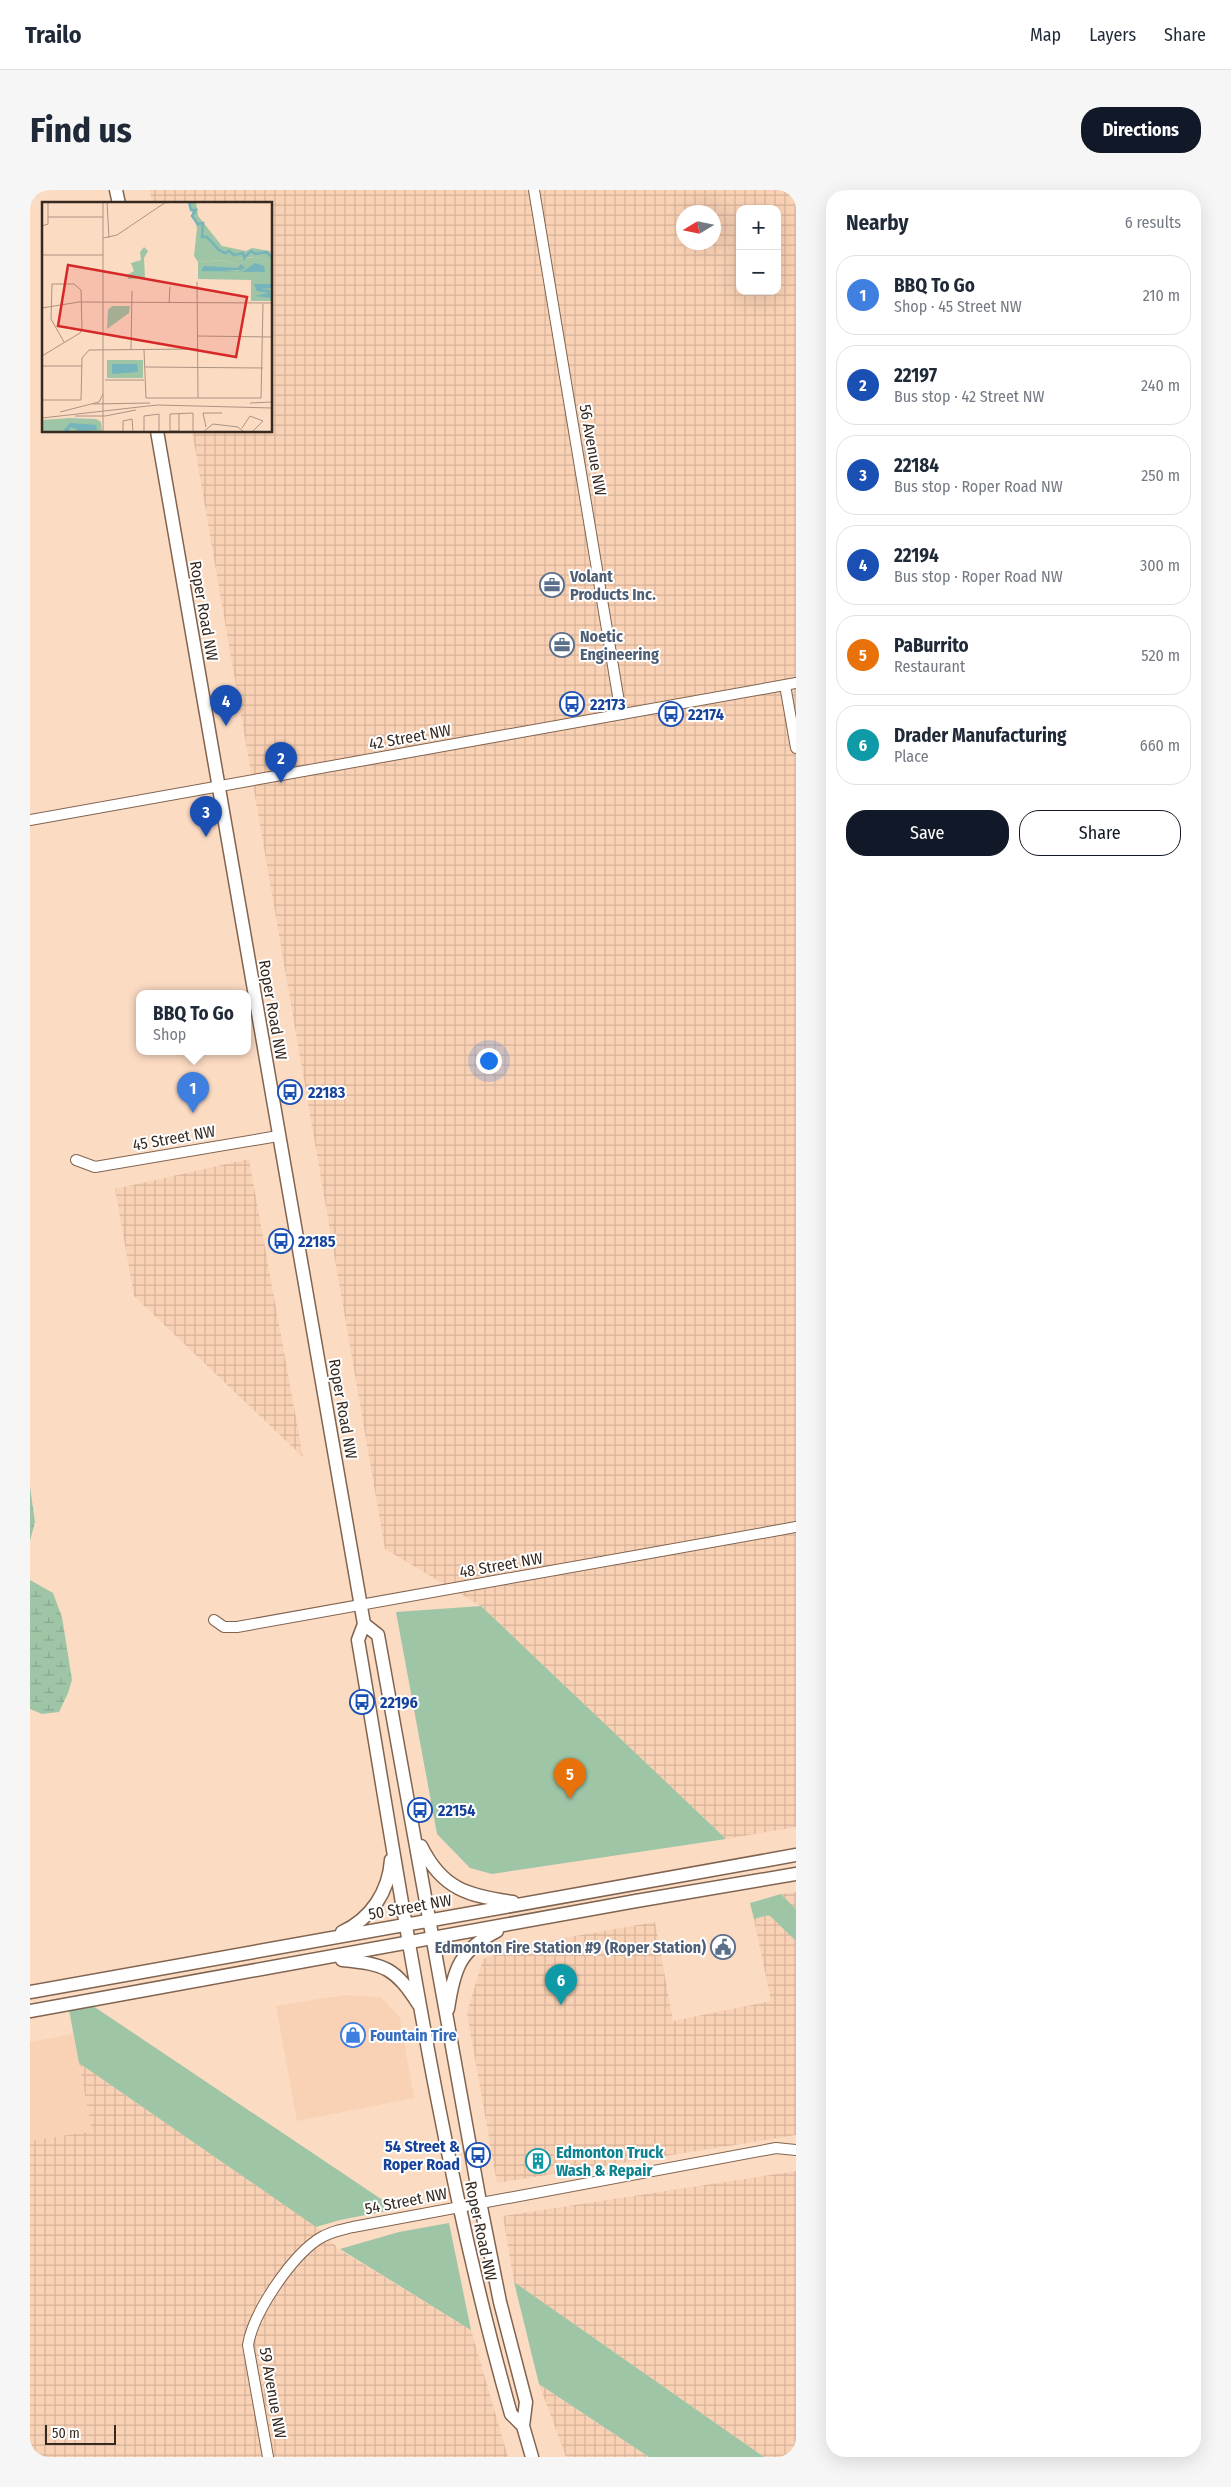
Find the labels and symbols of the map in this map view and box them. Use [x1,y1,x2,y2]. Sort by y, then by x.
inset map [42,202,272,432]
north arrow [676,205,721,250]
street label: 56 Avenue NW [576,403,610,497]
street label: Roper Road NW [186,559,222,663]
place label: Volant Products Inc. [569,567,656,604]
office icon: Volant Products Inc. [539,572,565,598]
place label: Noetic Engineering [580,627,659,664]
office icon: Noetic Engineering [549,632,575,658]
pin: 4 [210,685,242,726]
bus stop icon: 22173 [559,691,585,717]
place label: 22173 [589,695,626,714]
bus stop icon: 22174 [658,701,684,727]
place label: 22174 [687,705,724,724]
street label: 42 Street NW [367,720,453,754]
pin: 2 [265,742,297,783]
pin: 3 [190,796,222,837]
street label: Roper Road NW [255,958,291,1062]
your location [476,1048,502,1074]
pin: 1 [177,1072,209,1113]
bus stop icon: 22183 [277,1079,303,1105]
place label: 22183 [307,1083,346,1102]
street label: 45 Street NW [131,1121,217,1155]
bus stop icon: 22185 [268,1228,294,1254]
place label: 22185 [297,1232,336,1251]
street label: Roper Road NW [325,1357,361,1461]
street label: 48 Street NW [458,1548,544,1582]
bus stop icon: 22196 [349,1689,375,1715]
place label: 22196 [379,1693,418,1712]
pin: 5 [554,1758,586,1799]
bus stop icon: 22154 [407,1797,433,1823]
place label: 22154 [437,1801,475,1820]
street label: 50 Street NW [367,1890,453,1924]
public building icon: Edmonton Fire Station #9 (Roper Station) [710,1934,736,1960]
place label: Edmonton Fire Station #9 (Roper Station) [435,1938,706,1957]
pin: 6 [545,1964,577,2005]
shop icon: Fountain Tire [340,2022,366,2048]
place label: Fountain Tire [370,2026,457,2045]
place label: 54 Street & Roper Road [383,2137,460,2174]
bus stop icon: 54 Street & Roper Road [465,2142,491,2168]
place label: Edmonton Truck Wash & Repair [556,2143,664,2180]
building icon: Edmonton Truck Wash & Repair [525,2148,551,2174]
street label: Roper Road NW [461,2179,501,2283]
street label: 54 Street NW [363,2184,449,2218]
street label: 59 Avenue NW [256,2346,290,2440]
scale bar [45,2422,116,2445]

